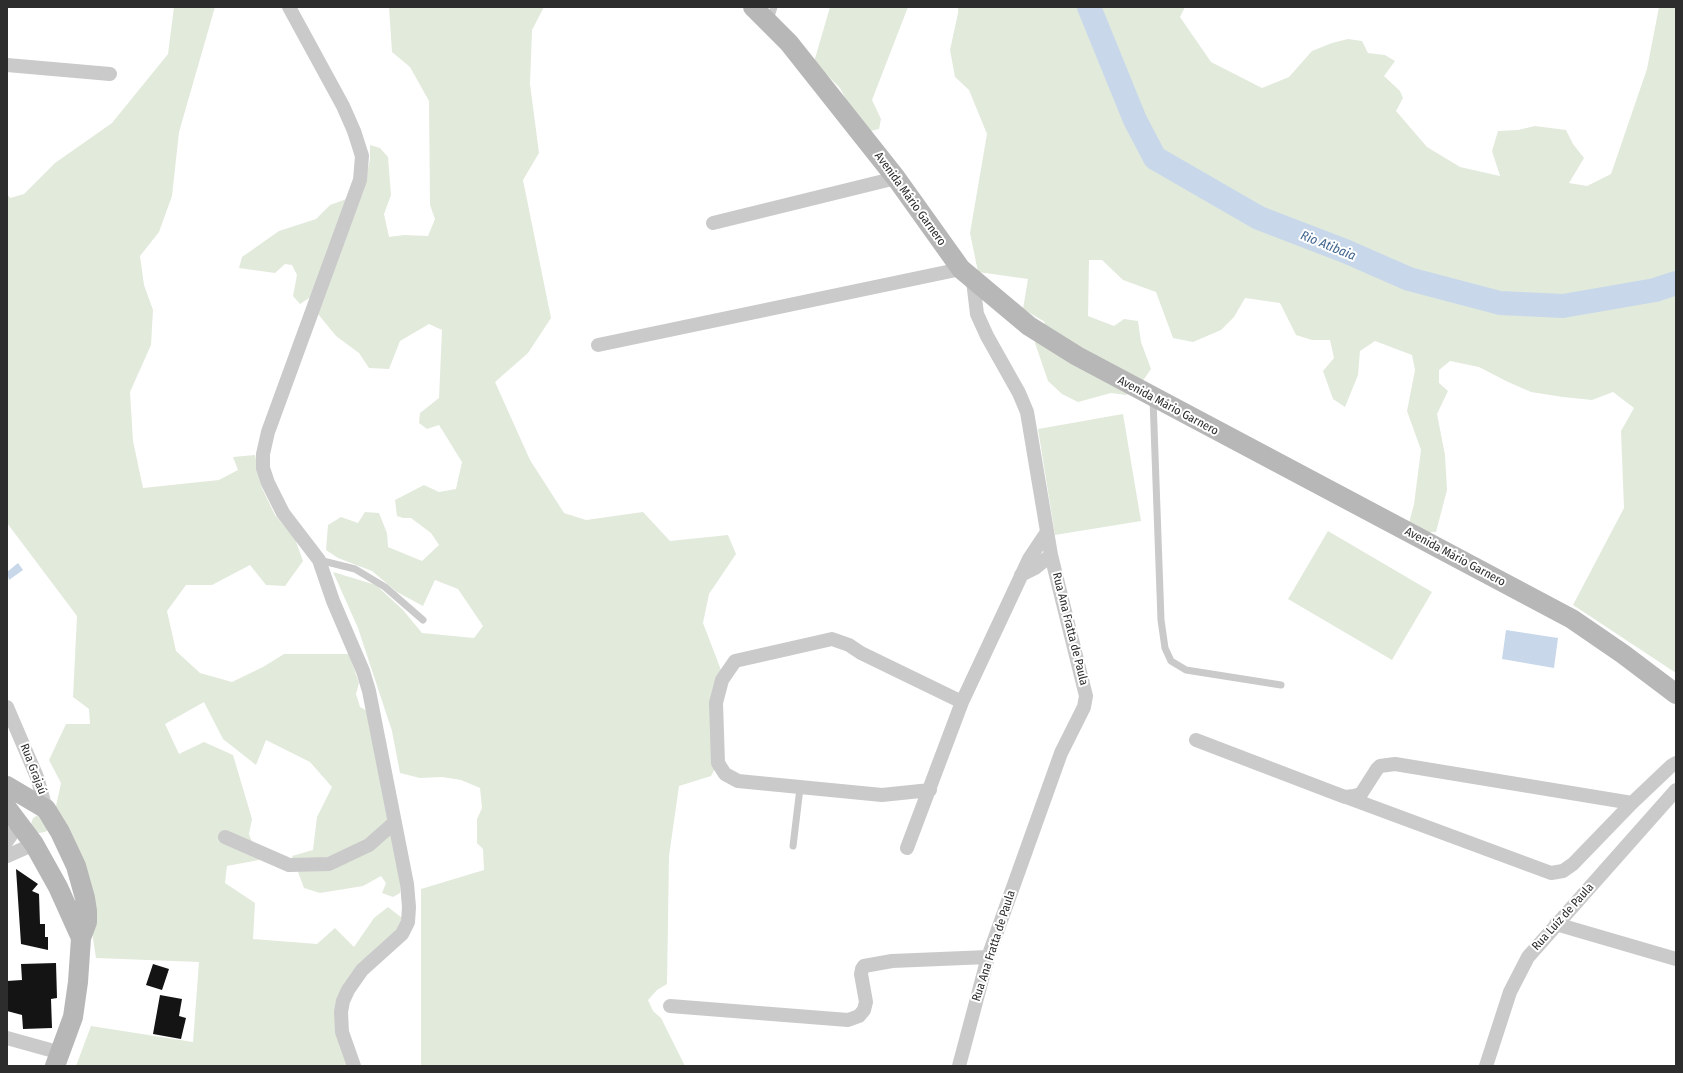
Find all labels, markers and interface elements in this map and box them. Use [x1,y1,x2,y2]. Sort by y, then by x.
street label: Avenida Mário Garnero [871,149,949,249]
water label: Rio Atibaia [1298,228,1358,264]
street label: Avenida Mário Garnero [1115,373,1221,439]
street label: Avenida Mário Garnero [1402,524,1508,590]
street label: Rua Ana Fratta de Paula [1049,571,1091,687]
street label: Rua Grajaú [17,742,49,796]
street label: Rua Luíz de Paula [1529,880,1597,954]
street label: Rua Ana Fratta de Paula [969,889,1019,1003]

